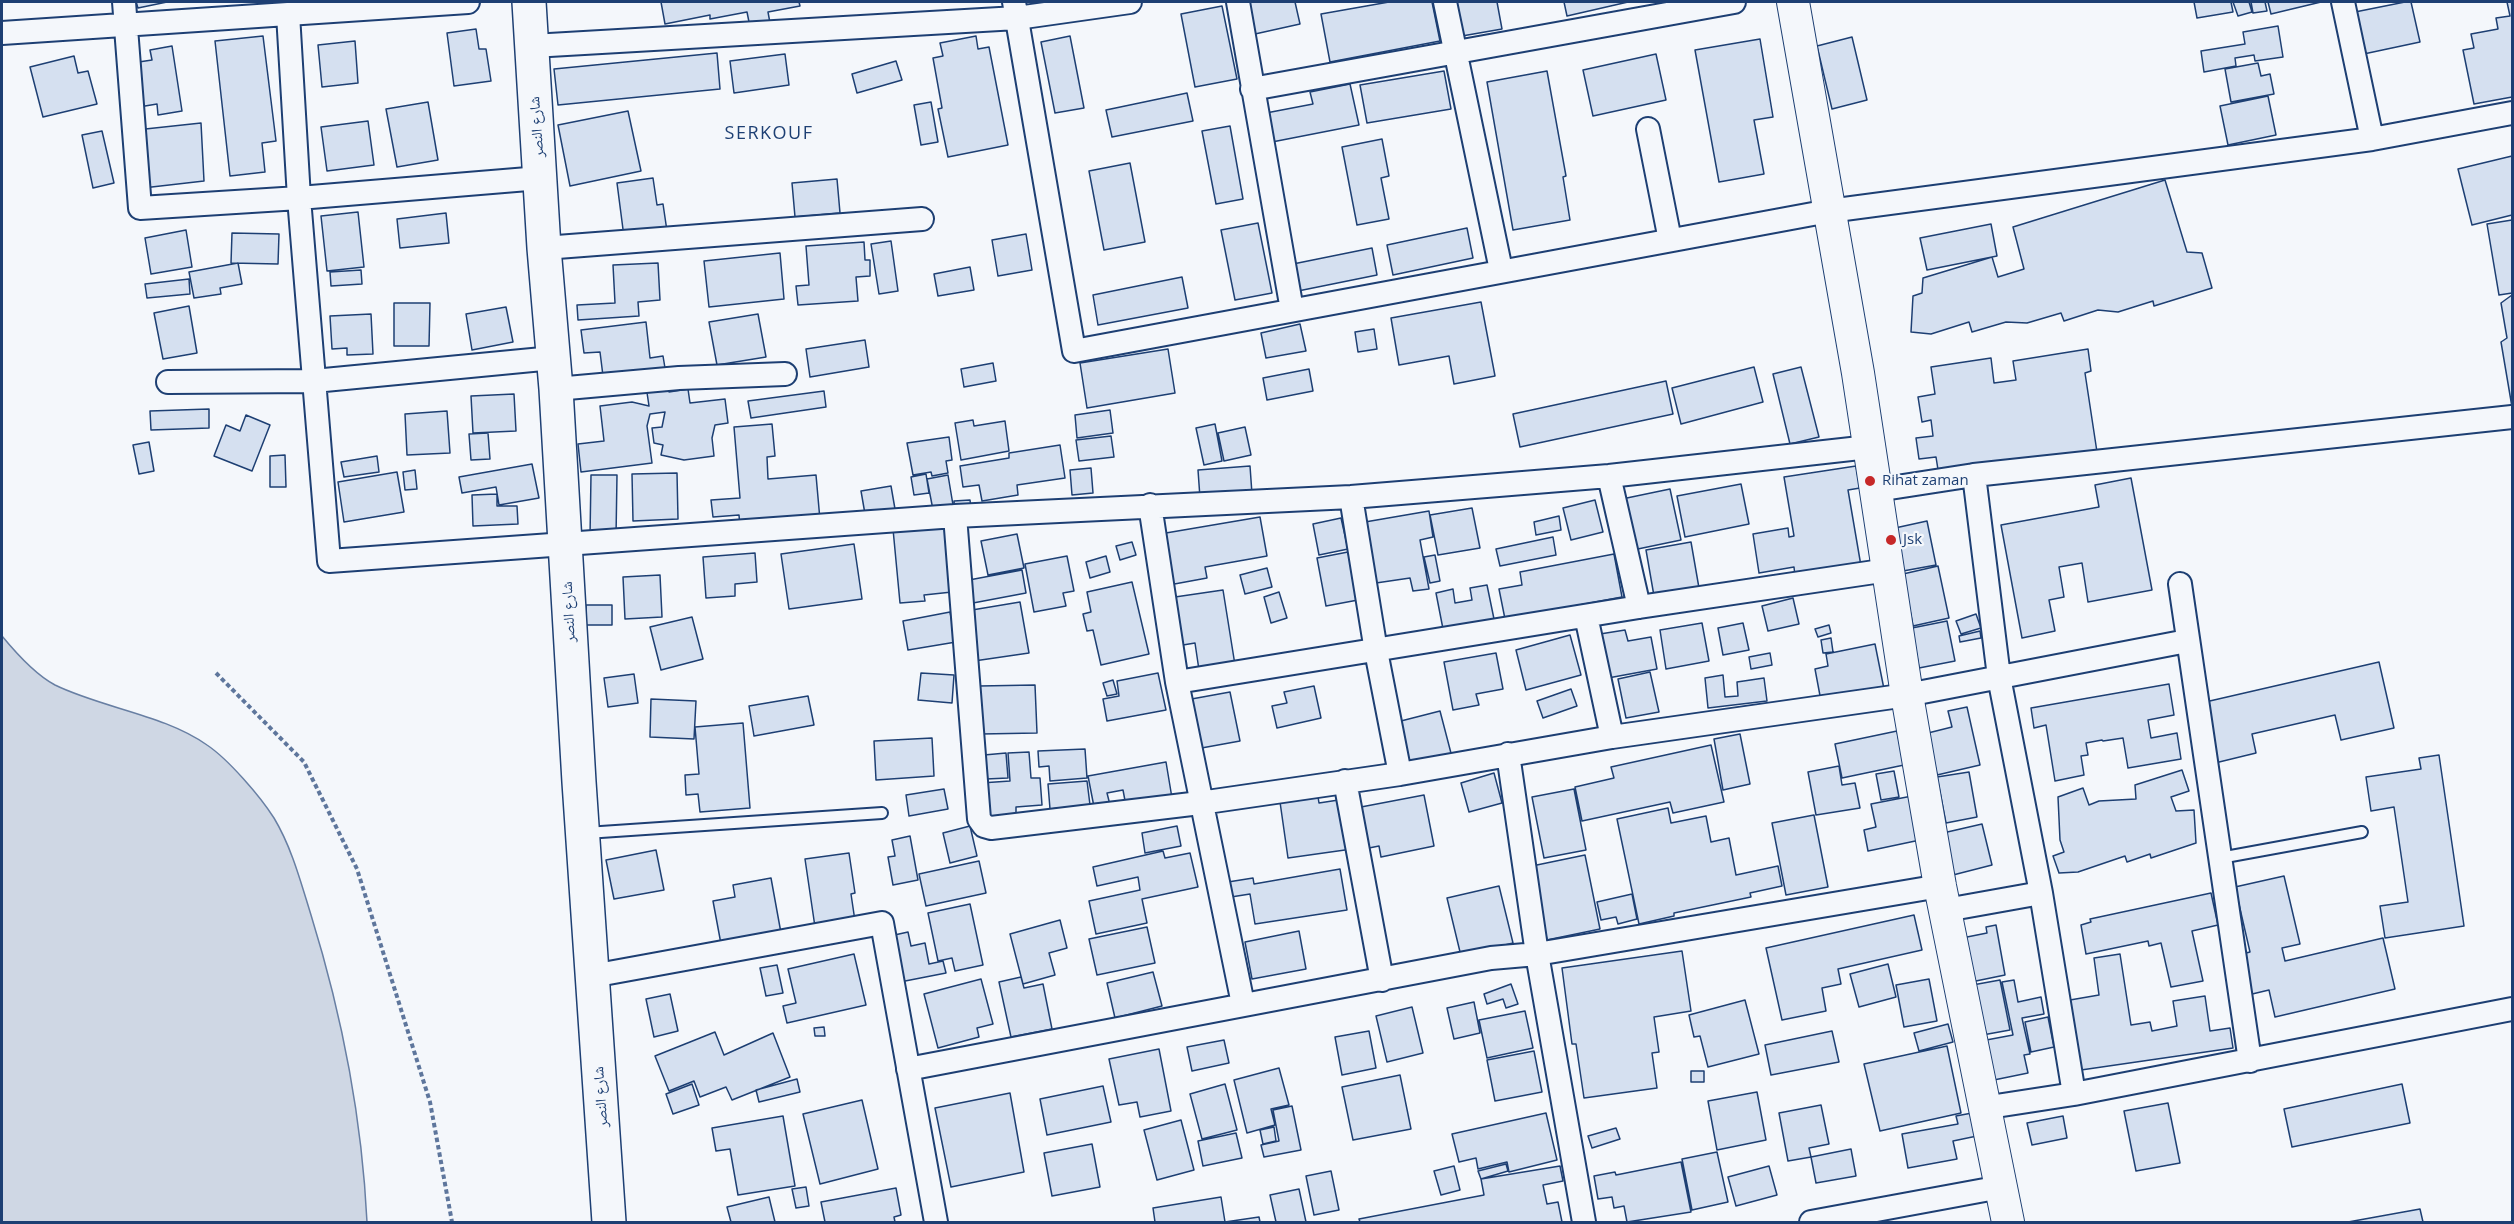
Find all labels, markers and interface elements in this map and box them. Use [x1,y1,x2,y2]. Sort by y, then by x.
street label: شارع النصر [526,96,548,158]
district label: SERKOUF [725,123,813,145]
place label: Rihat zaman [1882,472,1969,490]
marker: Rihat zaman [1863,474,1877,488]
place label: Jsk [1903,531,1922,549]
marker: Jsk [1884,533,1898,547]
street label: شارع النصر [558,581,580,643]
street label: شارع النصر [590,1066,612,1128]

